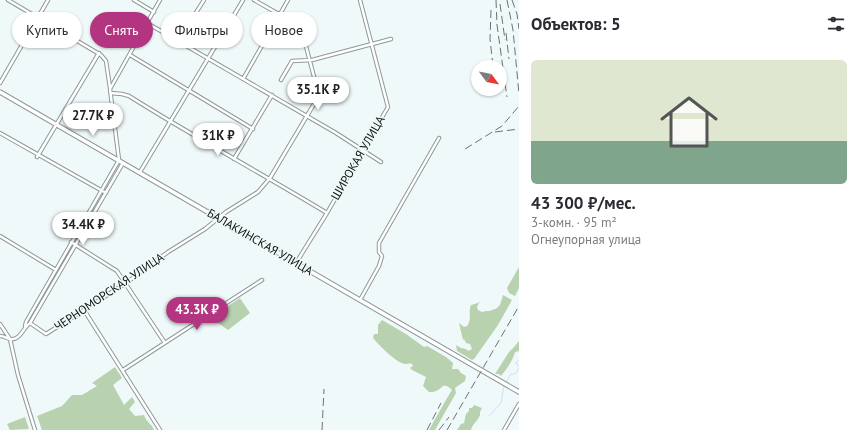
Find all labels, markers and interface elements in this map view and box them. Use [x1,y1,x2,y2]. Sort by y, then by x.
chip: Купить [12,12,82,48]
chip: Снять [90,12,153,48]
chip: Фильтры [161,12,243,48]
chip: Новое [251,12,317,48]
text: Объектов: 5 [531,13,621,35]
icon: filters [825,13,847,35]
north arrow [471,60,507,96]
map controls [471,60,507,96]
pin: 35.1K ₽ [281,77,355,111]
text: 35.1K ₽ [296,81,340,98]
icon: home [653,86,725,158]
pin: 27.7K ₽ [56,103,130,137]
text: 27.7K ₽ [72,107,114,124]
street label: ШИРОКАЯ УЛИЦА [327,113,388,202]
pin: 31K ₽ [190,123,246,157]
text: 31K ₽ [201,127,235,144]
text: 43 300 ₽/мес. [531,192,636,214]
street label: БАЛАКИНСКАЯ УЛИЦА [205,205,316,278]
pin: 34.4K ₽ [46,212,120,246]
text: 3-комн. · 95 m² [531,214,617,231]
text: 34.4K ₽ [61,216,105,233]
text: Огнеупорная улица [531,231,641,248]
street label: ЧЕРНОМОРСКАЯ УЛИЦА [51,249,166,334]
pin: 43.3K ₽ [160,297,234,331]
text: 43.3K ₽ [175,301,219,318]

